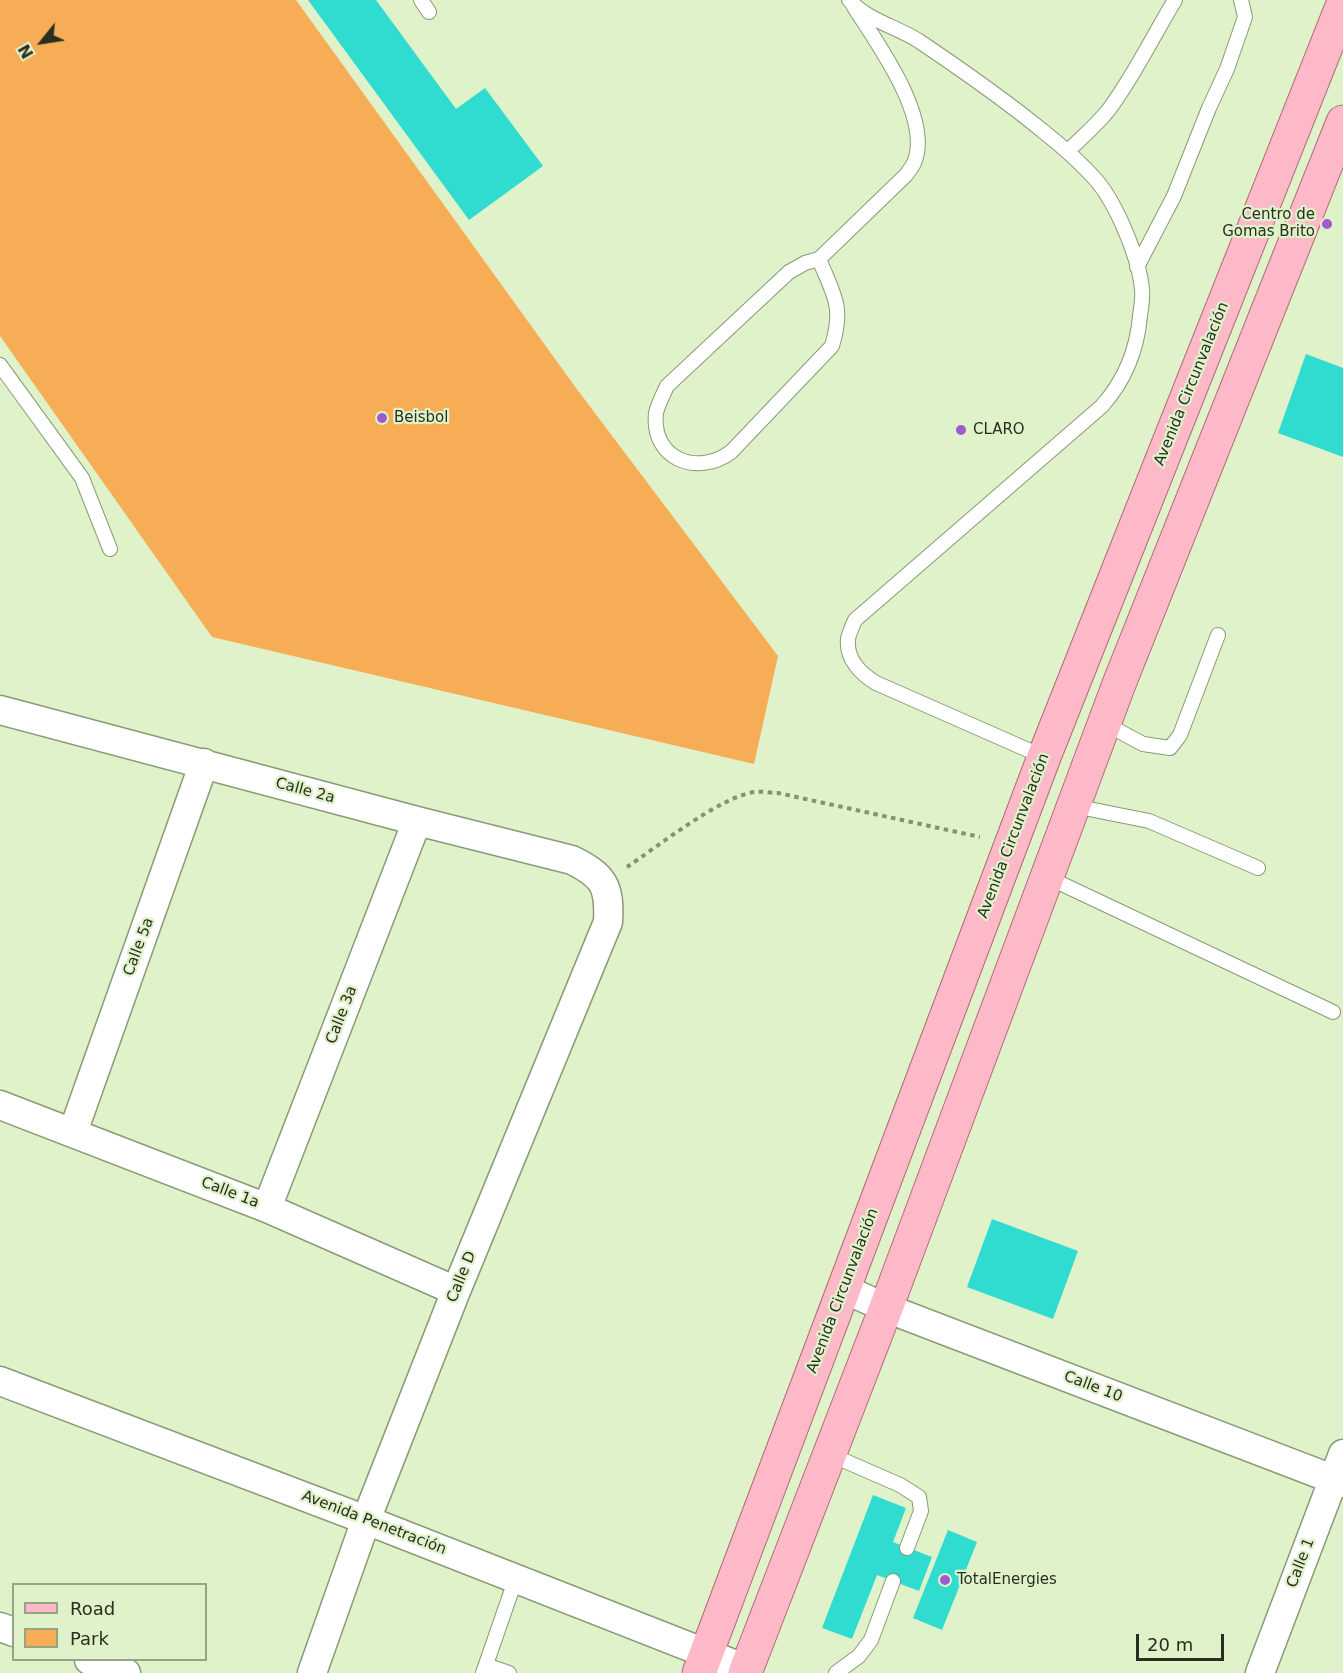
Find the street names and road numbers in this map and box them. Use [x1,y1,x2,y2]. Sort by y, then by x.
street label: Avenida Circunvalación [1151,300,1233,468]
street label: Avenida Circunvalación [974,751,1054,921]
street label: Calle 2a [273,774,337,808]
street label: Calle 5a [120,915,158,979]
street label: Calle 3a [323,983,361,1047]
street label: Calle 1a [198,1174,262,1212]
street label: Avenida Circunvalación [803,1206,883,1376]
street label: Calle D [444,1249,480,1305]
street label: Calle 10 [1061,1368,1125,1406]
street label: Avenida Penetración [299,1487,449,1559]
street label: Calle 1 [1283,1536,1319,1590]

